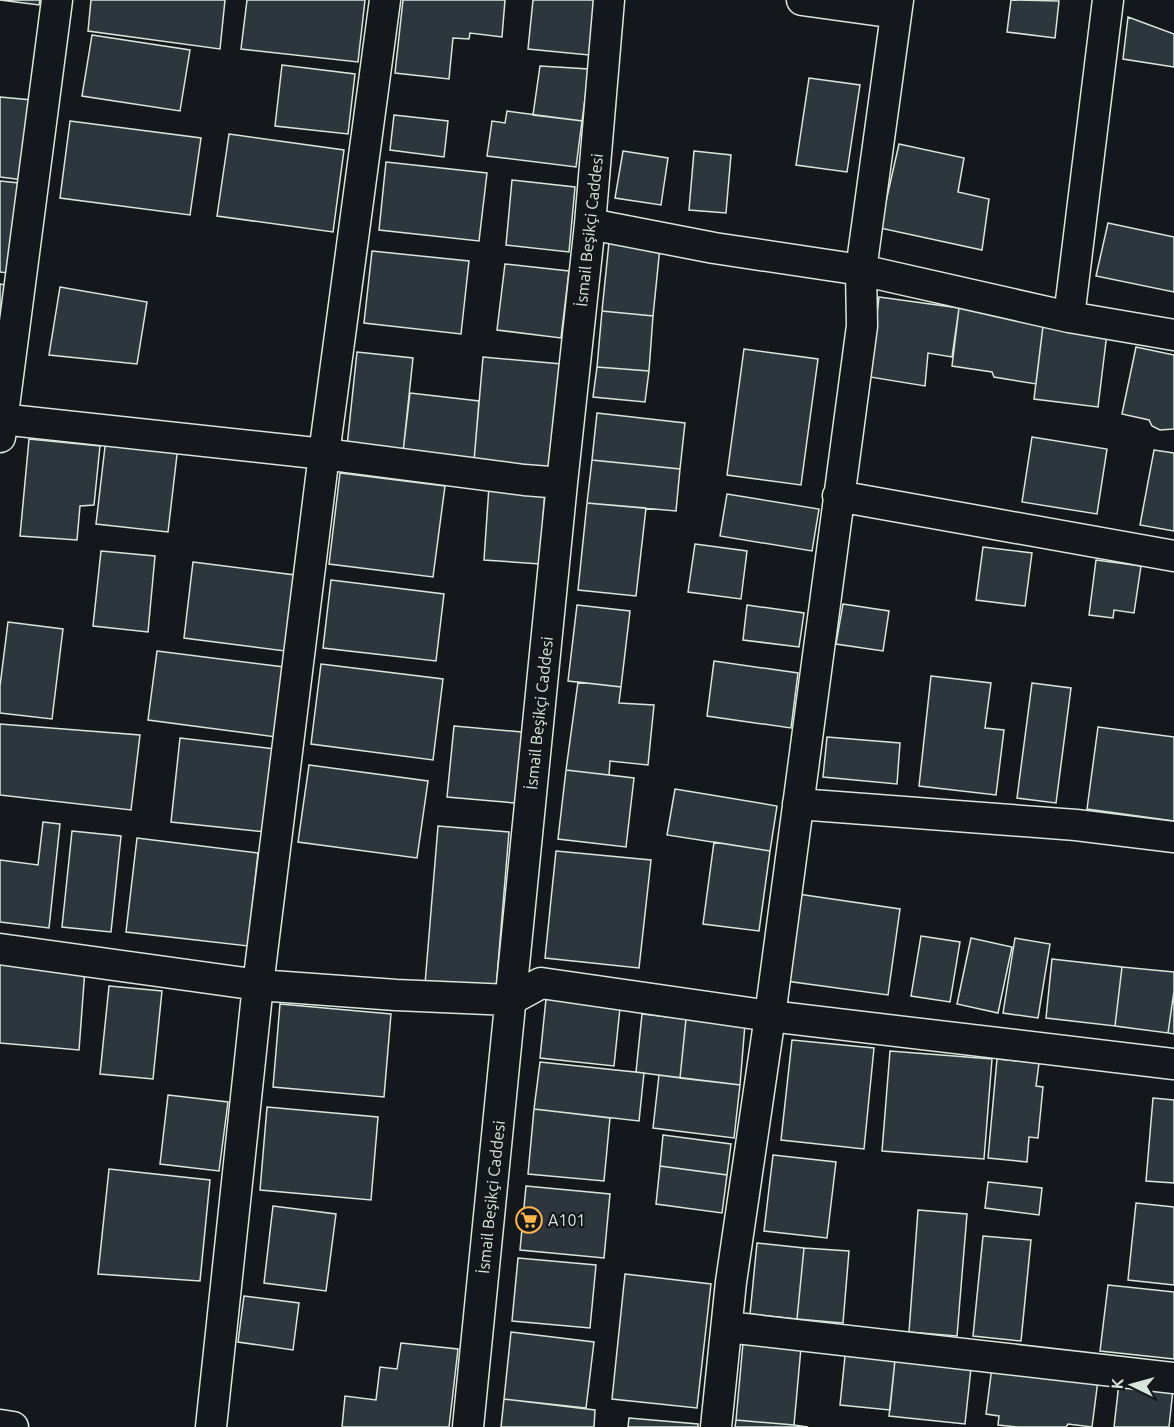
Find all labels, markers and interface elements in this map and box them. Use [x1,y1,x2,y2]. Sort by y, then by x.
street label: İsmail Beşikçi Caddesi [572,153,606,307]
street label: İsmail Beşikçi Caddesi [522,636,556,790]
street label: İsmail Beşikçi Caddesi [474,1120,508,1274]
supermarket icon: A101 [514,1205,544,1235]
place label: A101 [548,1211,585,1229]
north arrow [1102,1355,1162,1415]
text: K [1108,1377,1127,1390]

